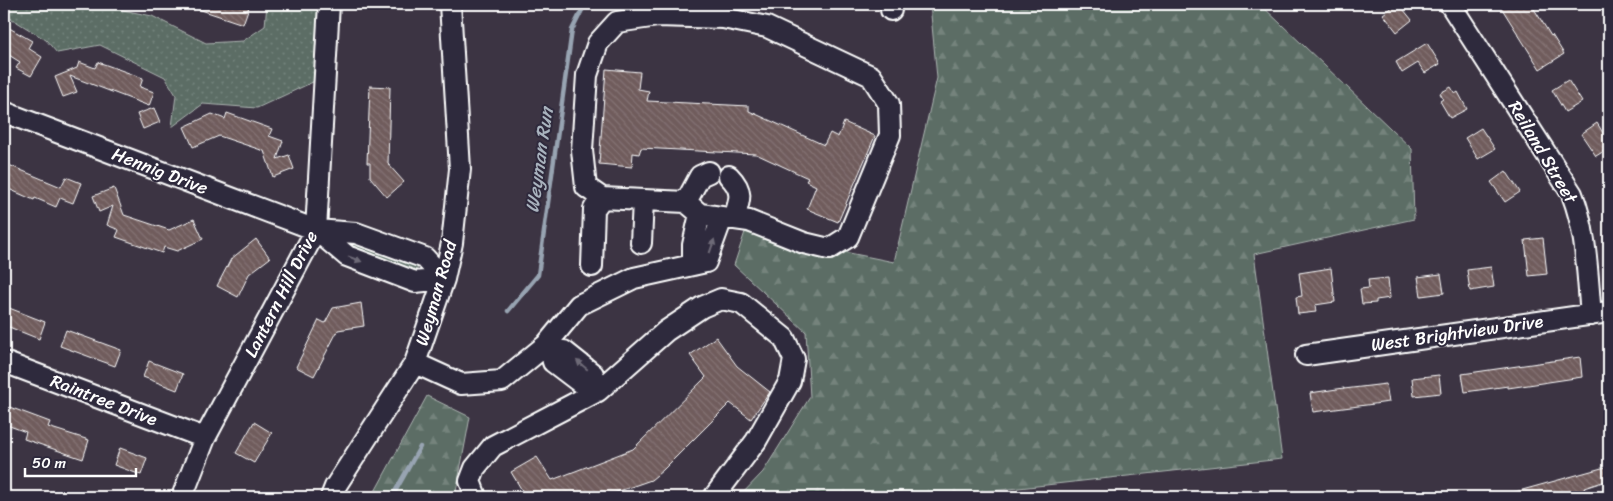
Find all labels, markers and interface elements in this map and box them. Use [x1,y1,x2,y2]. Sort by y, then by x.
street label: Reiland Street [1500,94,1587,210]
water label: Weyman Run [515,104,563,215]
street label: Hennig Drive [107,138,213,204]
street label: Lantern Hill Drive [235,225,327,363]
street label: Weyman Road [406,235,467,349]
one-way arrow [708,238,716,253]
one-way arrow [348,255,363,263]
street label: West Brightview Drive [1369,305,1545,361]
one-way arrow [575,359,588,370]
street label: Raintree Drive [46,365,163,435]
scale bar [25,446,136,478]
text: 50 m [32,450,67,476]

